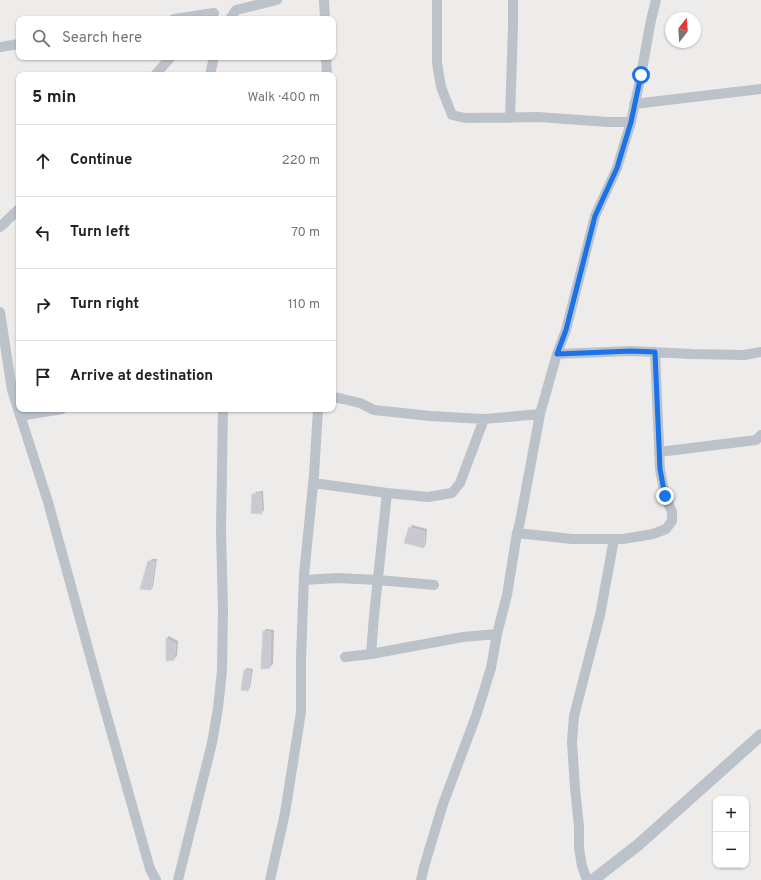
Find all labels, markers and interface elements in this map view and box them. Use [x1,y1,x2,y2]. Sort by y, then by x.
north arrow [665,12,701,48]
search box [16,16,336,60]
icon: search [30,27,52,49]
text: Search here [62,29,142,48]
route start [632,66,650,84]
text: 5 min [32,87,76,109]
text: Walk · 400 m [247,90,320,106]
icon: ahead [32,150,54,172]
text: Continue [70,151,132,170]
text: 220 m [282,153,320,169]
icon: left [32,222,54,244]
text: Turn left [70,223,130,242]
text: 70 m [291,225,320,241]
icon: right [32,294,54,316]
text: Turn right [70,295,139,314]
text: 110 m [288,297,320,313]
icon: arrive [32,366,54,388]
text: Arrive at destination [70,367,213,386]
route end [656,487,674,505]
map controls [713,796,749,868]
button: + [713,796,749,832]
button: − [713,832,749,868]

